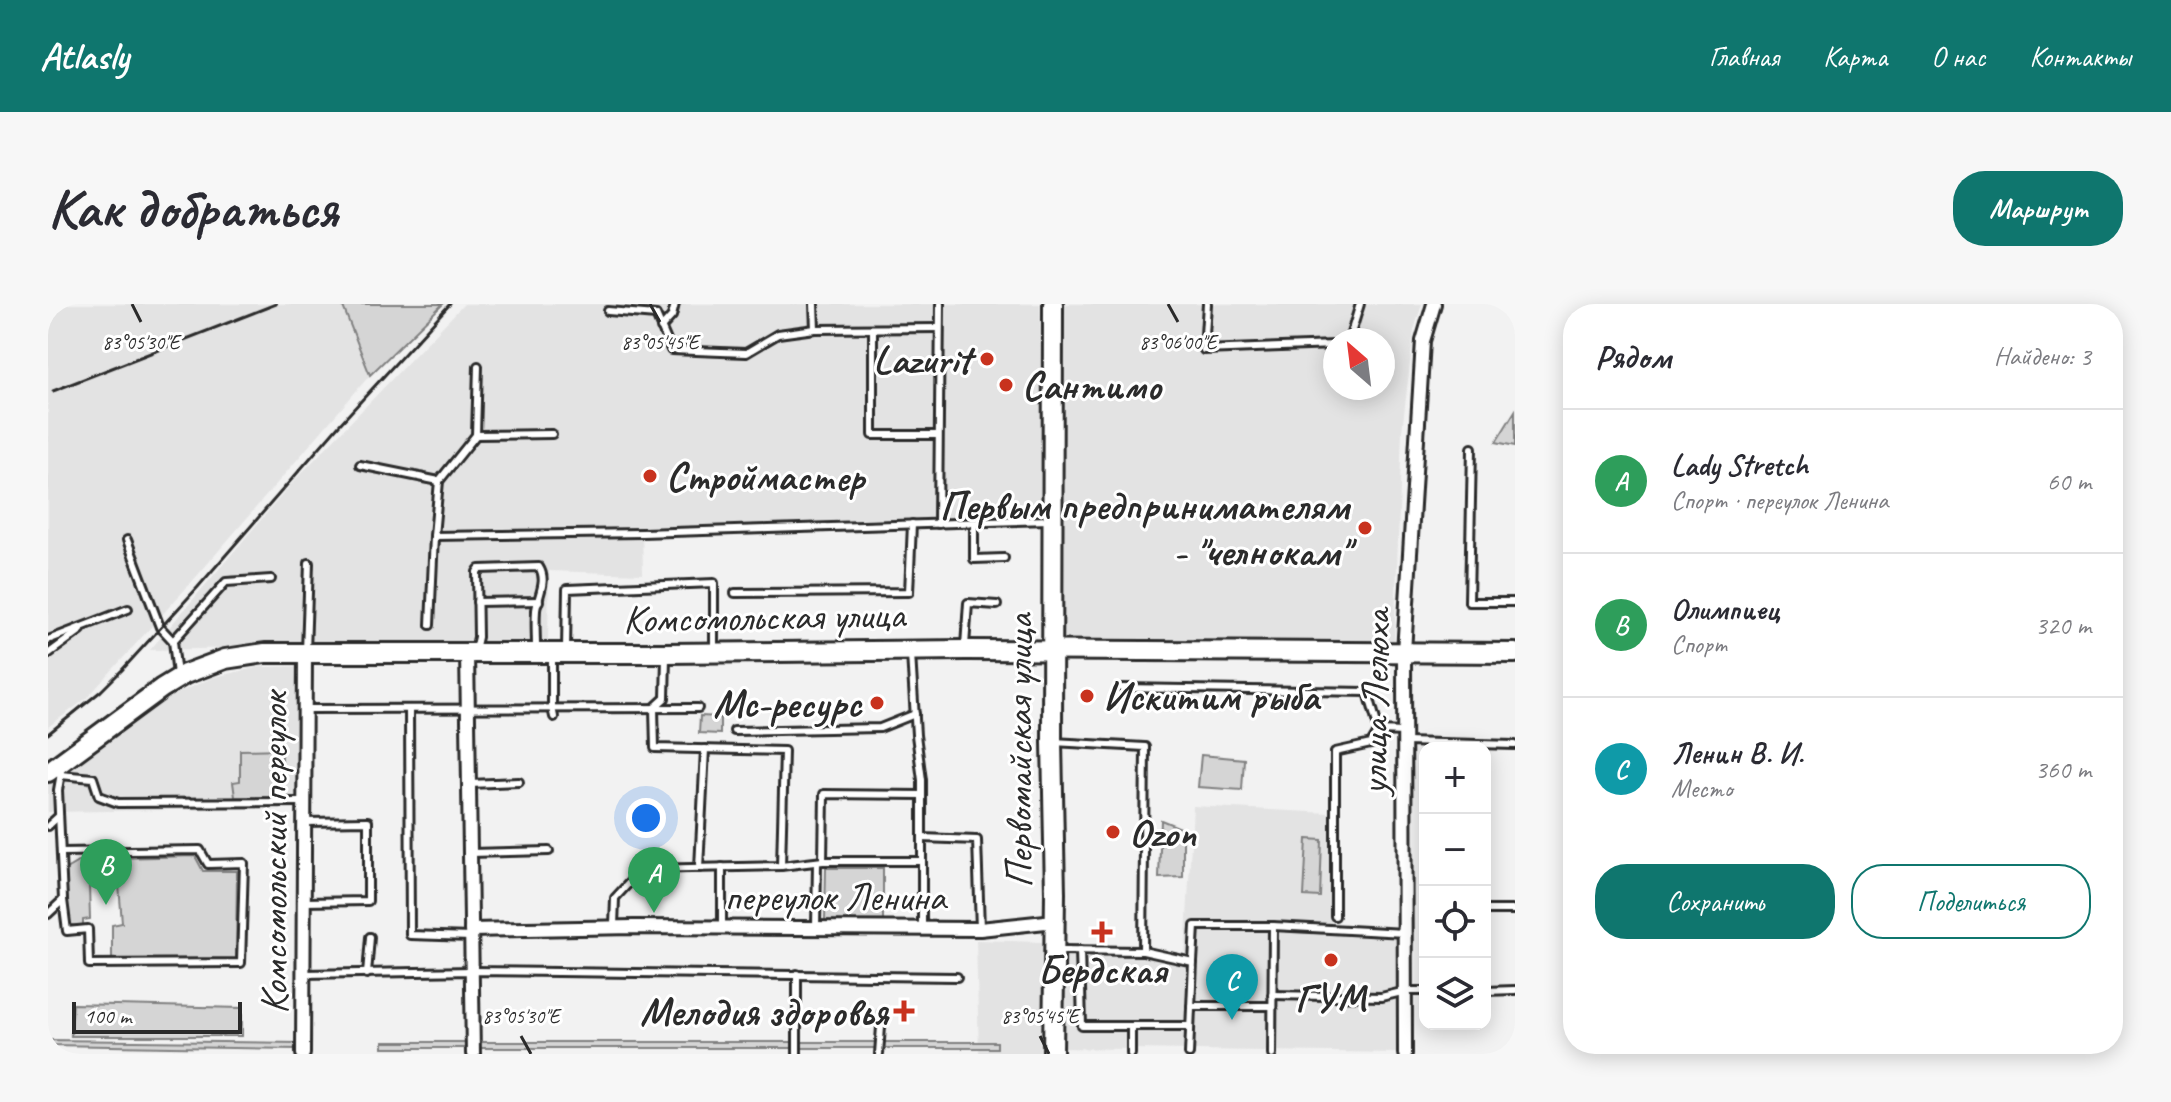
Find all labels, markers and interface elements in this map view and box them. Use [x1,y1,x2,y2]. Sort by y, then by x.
text: Atlasly [40,33,129,80]
text: Главная [1709,39,1779,74]
text: Карта [1823,39,1887,74]
text: О нас [1931,39,1985,74]
text: Контакты [2029,39,2131,74]
button: Маршрут [1953,171,2123,246]
text: Как добраться [48,173,338,244]
north arrow [1323,328,1395,400]
text: 83°05'30"E [102,330,182,355]
text: 83°05'45"E [621,330,701,355]
text: 83°06'00"E [1139,330,1219,355]
place label: Lazurit [873,335,977,385]
text: Рядом [1595,335,1671,378]
text: Найдено: 3 [1994,340,2091,373]
marker: Lazurit [978,350,996,368]
place label: Сантимо [1022,361,1163,411]
marker: Сантимо [997,376,1015,394]
text: Lady Stretch [1671,446,1808,484]
place label: Строймастер [666,452,867,502]
text: A [1614,465,1628,498]
text: 60 m [2047,465,2091,498]
marker: Строймастер [641,467,659,485]
place label: Первым предпринимателям - "челнокам" [940,481,1358,577]
text: Спорт · переулок Ленина [1671,484,1888,517]
marker: Первым предпринимателям - "челнокам" [1356,519,1374,537]
street label: Комсомольская улица [623,589,908,644]
text: Олимпиец [1671,590,1780,628]
street label: улица Лелюха [1348,605,1402,797]
text: B [1614,609,1628,642]
text: 320 m [2035,609,2091,642]
street label: Первомайская улица [994,611,1044,888]
text: Спорт [1671,628,1727,661]
place label: Искитим рыба [1103,672,1322,722]
place label: Мс-ресурс [713,679,863,729]
marker: Искитим рыба [1078,687,1096,705]
street label: Комсомольский переулок [249,689,299,1014]
marker: Мс-ресурс [868,694,886,712]
text: Ленин В. И. [1671,734,1804,772]
map controls [1419,742,1491,1030]
button: + [1419,742,1491,814]
text: C [1615,753,1627,786]
text: 360 m [2035,753,2091,786]
text: Место [1671,772,1733,805]
your location [626,798,666,838]
place label: Ozon [1129,808,1196,858]
button: − [1419,814,1491,886]
marker: Ozon [1104,823,1122,841]
pin: B [80,839,132,905]
pin: A [628,847,680,913]
button: Сохранить [1595,864,1835,939]
button: Поделиться [1851,864,2091,939]
street label: переулок Ленина [724,872,948,922]
button: locate [1419,886,1491,958]
marker: Бердская [1093,923,1111,941]
place label: Бердская [1037,945,1169,995]
marker: ГУМ [1322,951,1340,969]
pin: C [1206,954,1258,1020]
button: layers [1419,958,1491,1030]
place label: ГУМ [1295,973,1368,1023]
place label: Мелодия здоровья [640,987,890,1037]
scale bar [72,998,242,1034]
text: 100 m [84,1002,131,1030]
marker: Мелодия здоровья [895,1002,913,1020]
text: 83°05'30"E [482,1004,562,1029]
text: 83°05'45"E [1001,1004,1081,1029]

